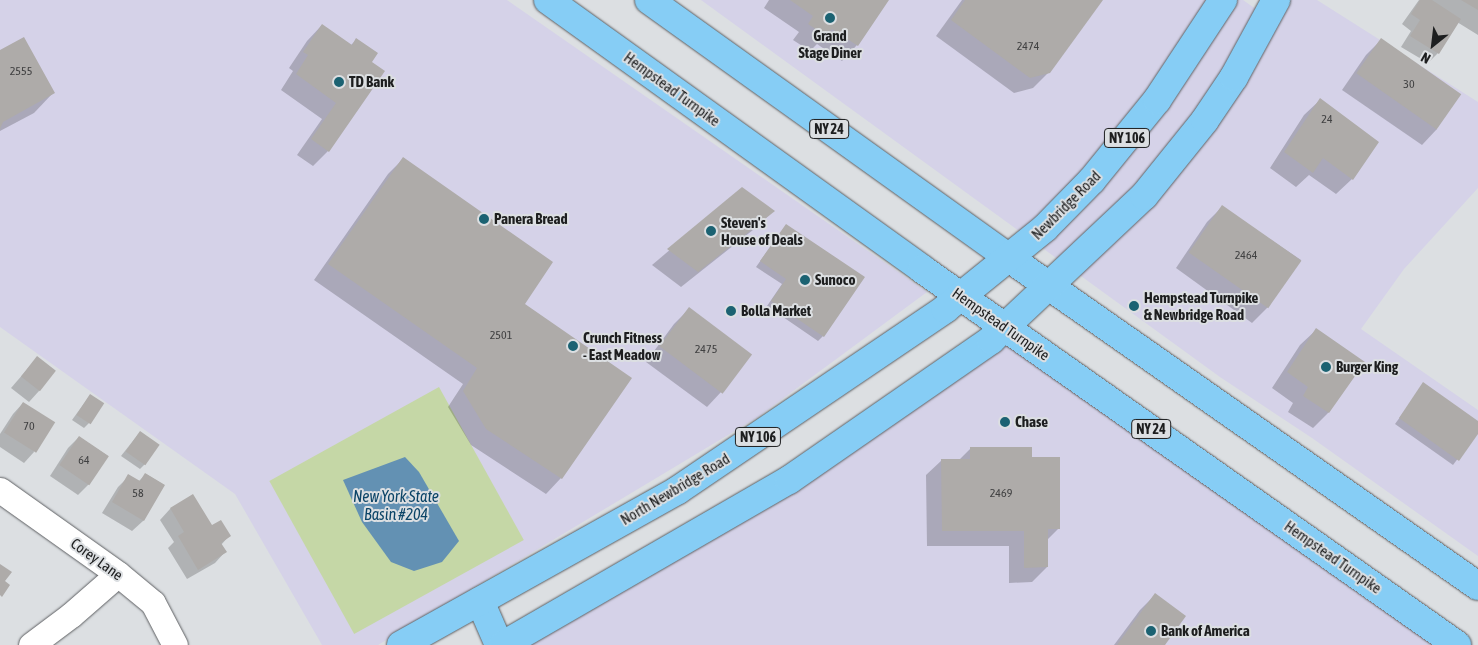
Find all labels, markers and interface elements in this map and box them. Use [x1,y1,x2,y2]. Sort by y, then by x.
marker: Grand Stage Diner [824,12,836,24]
north arrow [1408,20,1458,70]
place label: Grand Stage Diner [799,26,861,61]
house number: 2474 [1017,40,1039,54]
street label: Hempstead Turnpike [620,48,724,130]
text: N [1418,49,1433,67]
house number: 2555 [10,65,32,79]
place label: TD Bank [349,73,394,91]
marker: TD Bank [333,76,345,88]
house number: 30 [1403,78,1415,92]
house number: 24 [1321,113,1333,127]
road number: NY 24 [809,118,849,140]
road number: NY 106 [1103,126,1151,150]
street label: Newbridge Road [1028,167,1104,243]
place label: Panera Bread [494,210,568,228]
marker: Panera Bread [478,213,490,225]
place label: Steven's House of Deals [721,213,803,248]
marker: Steven's House of Deals [705,225,717,237]
house number: 2464 [1235,249,1257,263]
place label: Sunoco [815,271,855,289]
marker: Sunoco [799,274,811,286]
street label: Hempstead Turnpike [949,284,1053,364]
place label: Hempstead Turnpike & Newbridge Road [1144,288,1258,323]
marker: Hempstead Turnpike & Newbridge Road [1128,300,1140,312]
place label: Bolla Market [741,302,811,320]
marker: Bolla Market [725,305,737,317]
place label: Crunch Fitness - East Meadow [583,328,662,363]
house number: 2501 [490,329,512,343]
marker: Crunch Fitness - East Meadow [567,340,579,352]
house number: 2475 [695,343,717,357]
place label: Burger King [1336,358,1398,376]
marker: Burger King [1320,361,1332,373]
place label: Chase [1015,413,1048,431]
marker: Chase [999,416,1011,428]
road number: NY 24 [1131,418,1171,440]
house number: 70 [23,420,35,434]
road number: NY 106 [734,426,782,448]
street label: North Newbridge Road [617,449,733,529]
house number: 64 [78,454,90,468]
water label: New York State Basin #204 [353,486,439,524]
house number: 58 [132,487,144,501]
house number: 2469 [990,487,1012,501]
street label: Hempstead Turnpike [1281,517,1385,597]
street label: Corey Lane [67,534,127,584]
place label: Bank of America [1161,622,1250,640]
marker: Bank of America [1145,625,1157,637]

